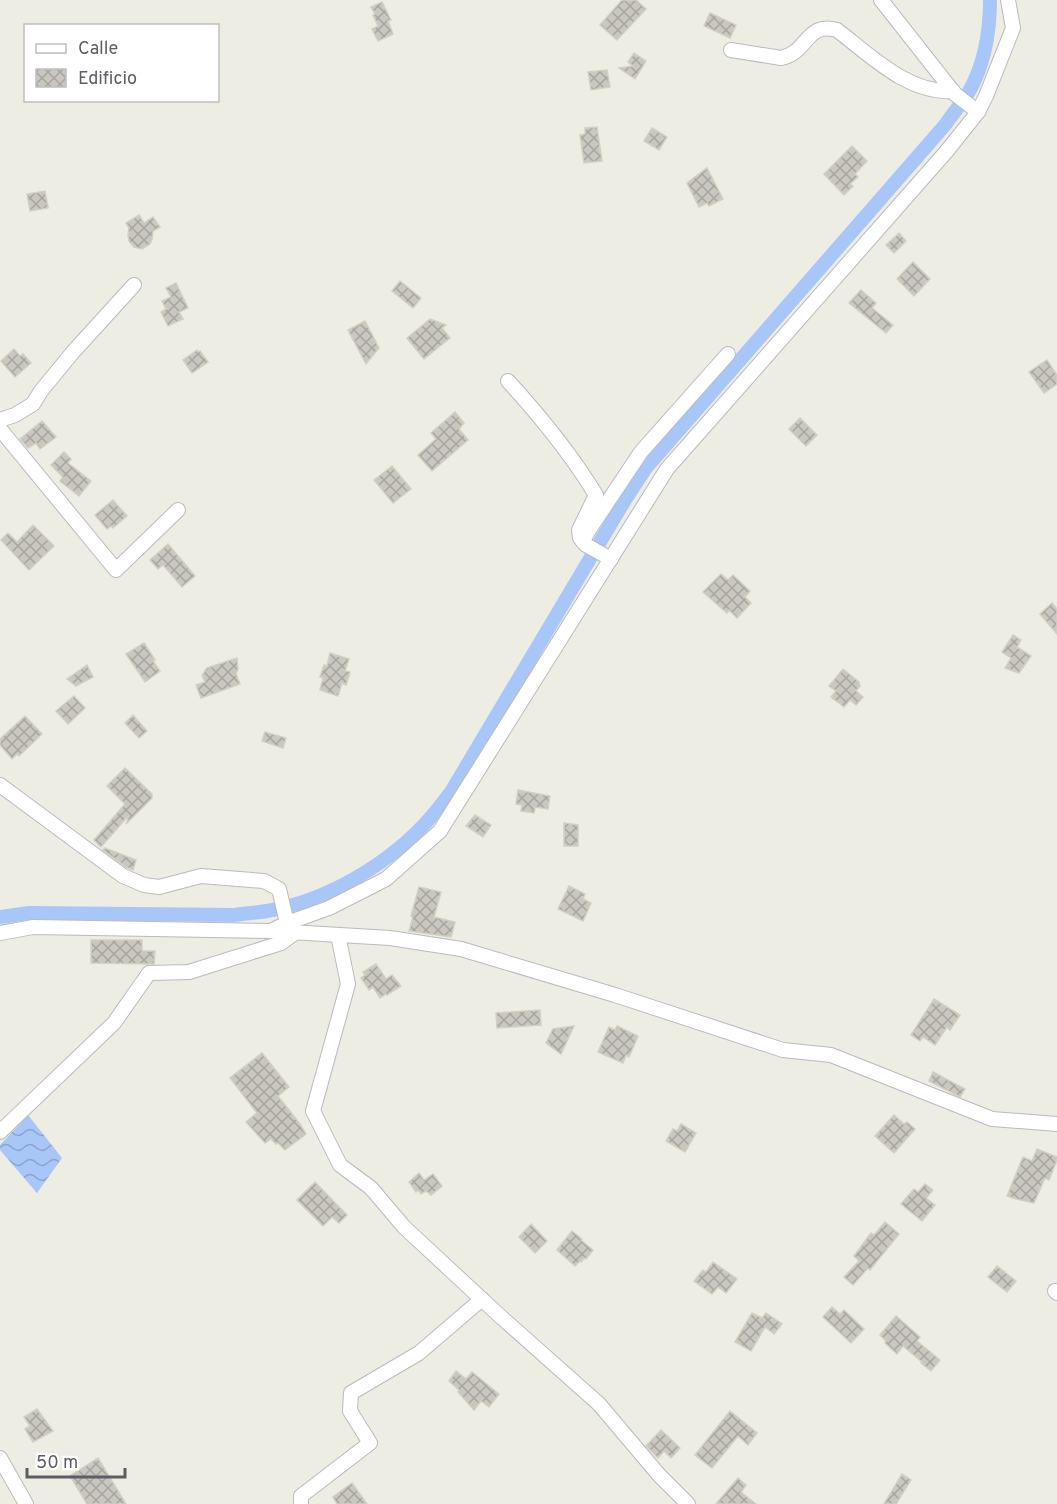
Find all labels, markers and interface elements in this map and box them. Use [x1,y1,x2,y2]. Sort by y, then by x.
legend [24,24,219,102]
text: Calle [78,38,118,61]
text: Edificio [78,68,137,91]
scale bar [27,1441,124,1479]
text: 50 m [36,1452,78,1475]

